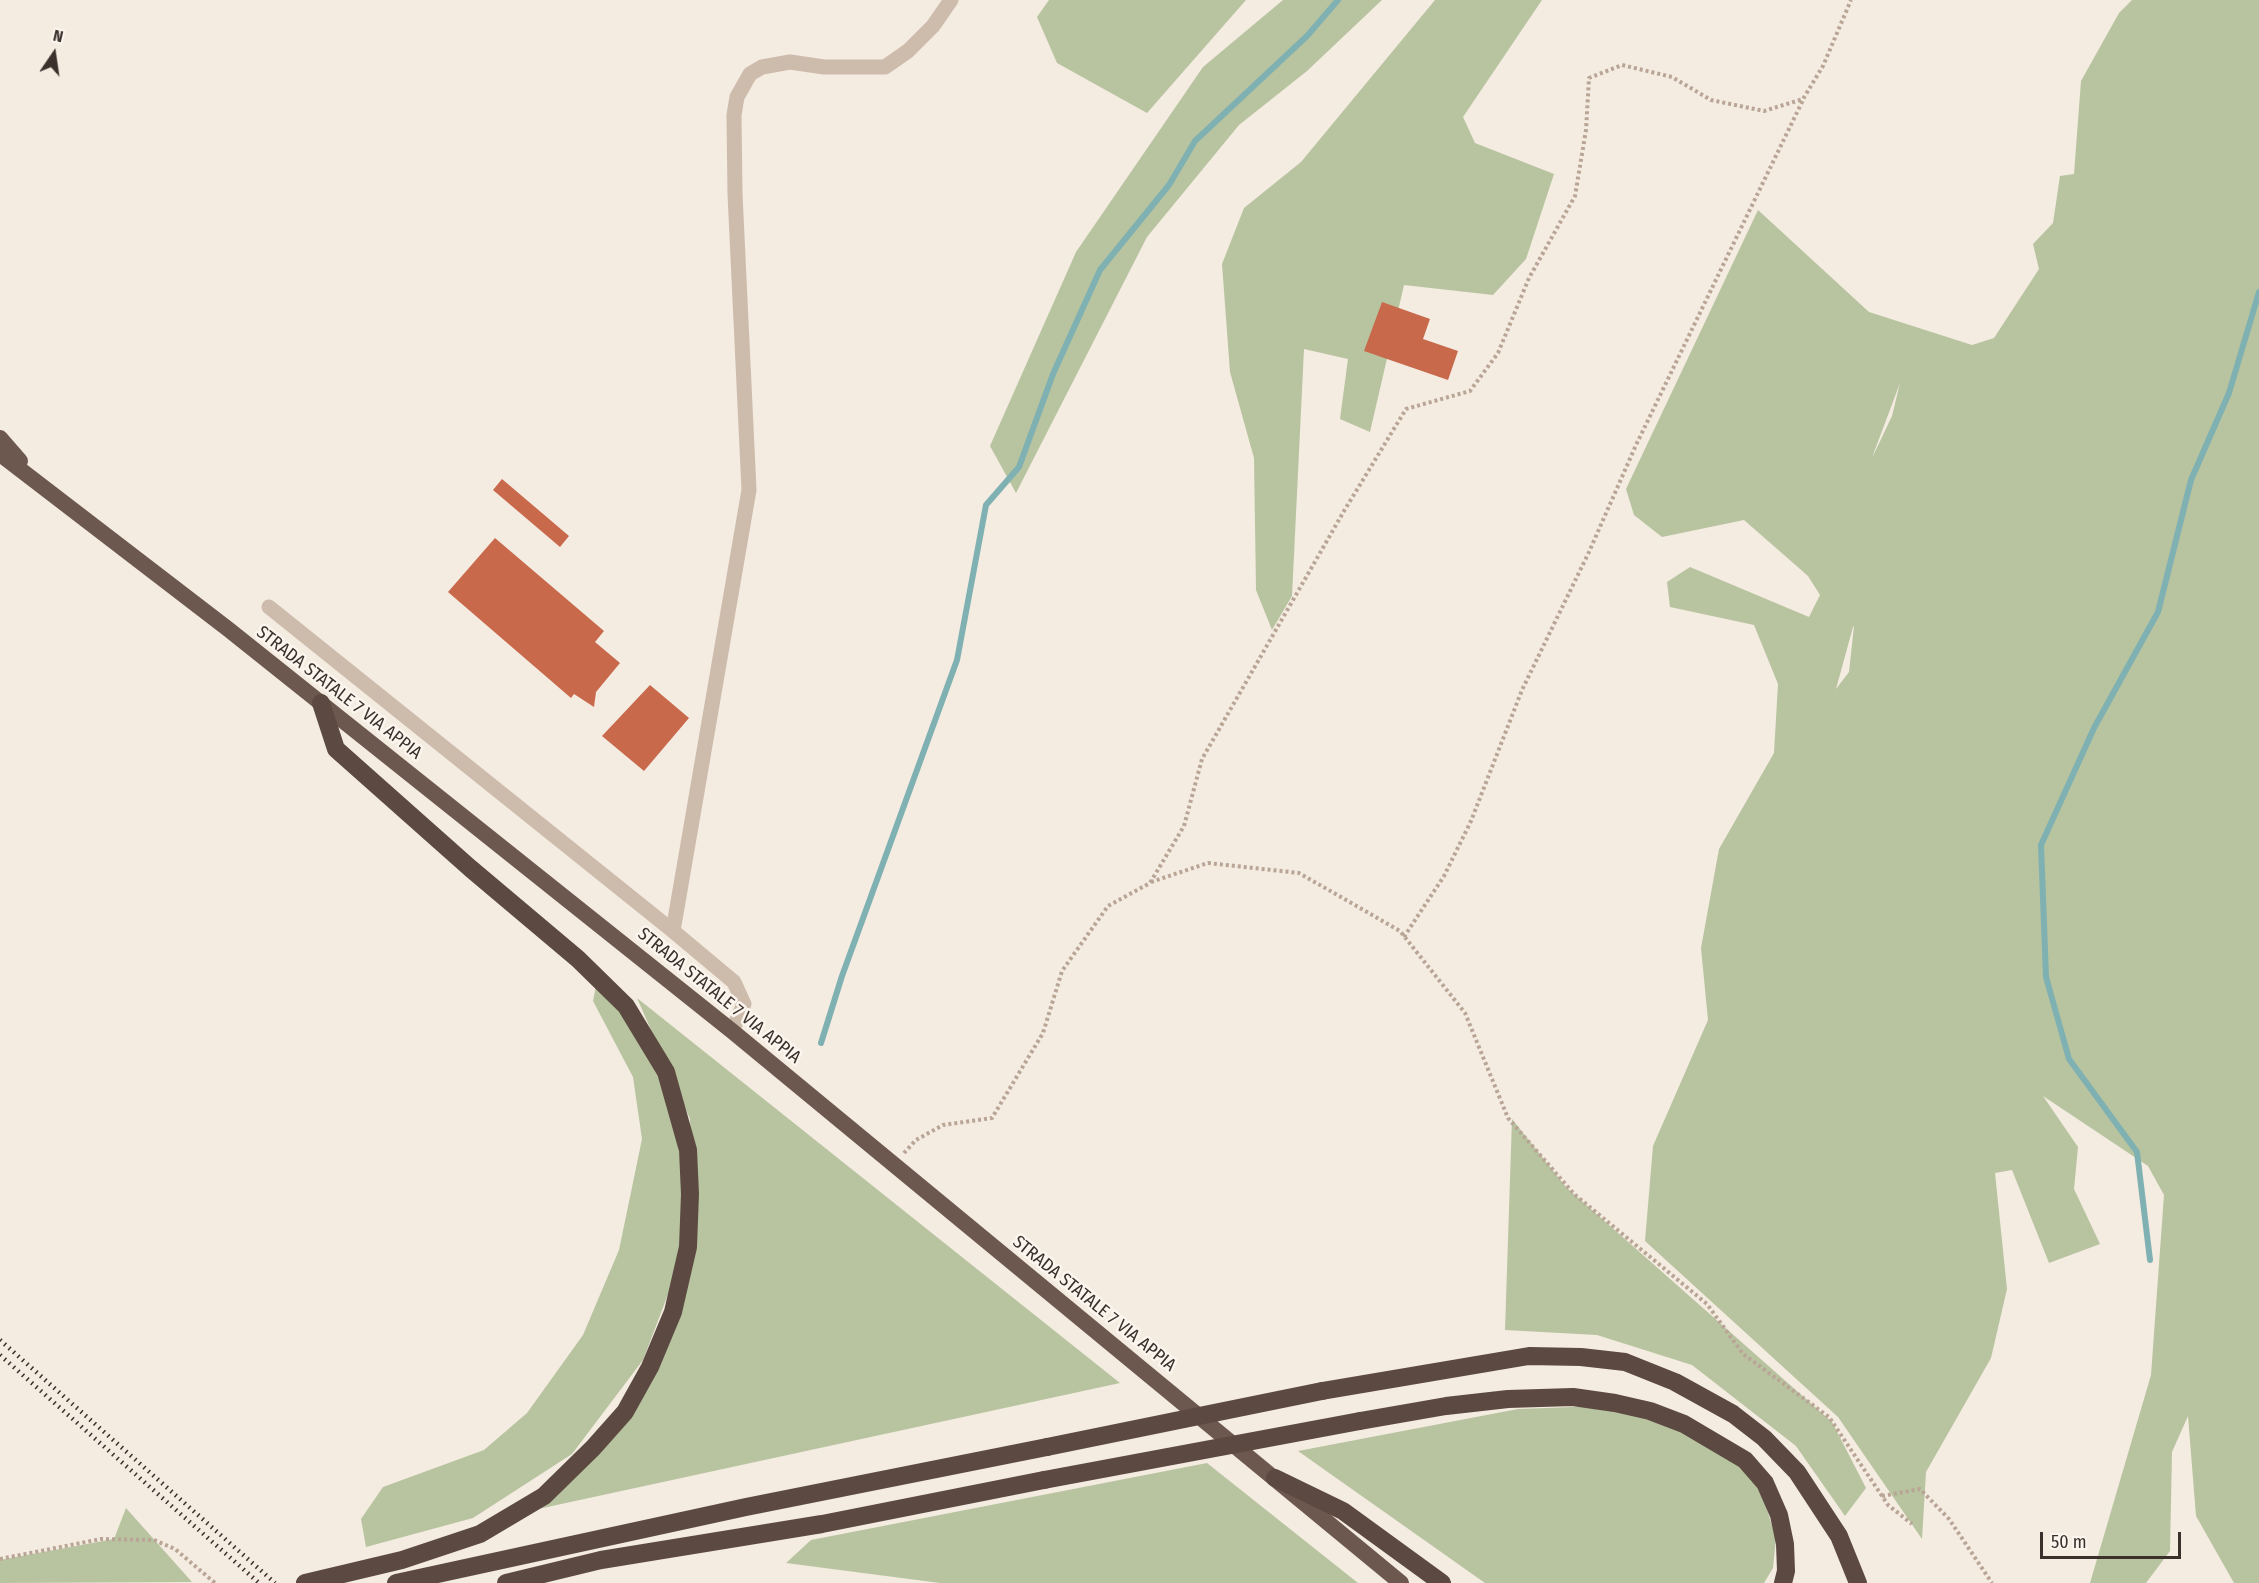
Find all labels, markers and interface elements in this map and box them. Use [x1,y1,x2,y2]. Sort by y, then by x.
north arrow [24,24,84,84]
text: N [51,26,65,46]
street label: STRADA STATALE 7 VIA APPIA [252,622,426,764]
street label: STRADA STATALE 7 VIA APPIA [633,923,805,1069]
street label: STRADA STATALE 7 VIA APPIA [1008,1231,1180,1377]
scale bar [2043,1520,2184,1558]
text: 50 m [2051,1531,2087,1553]

